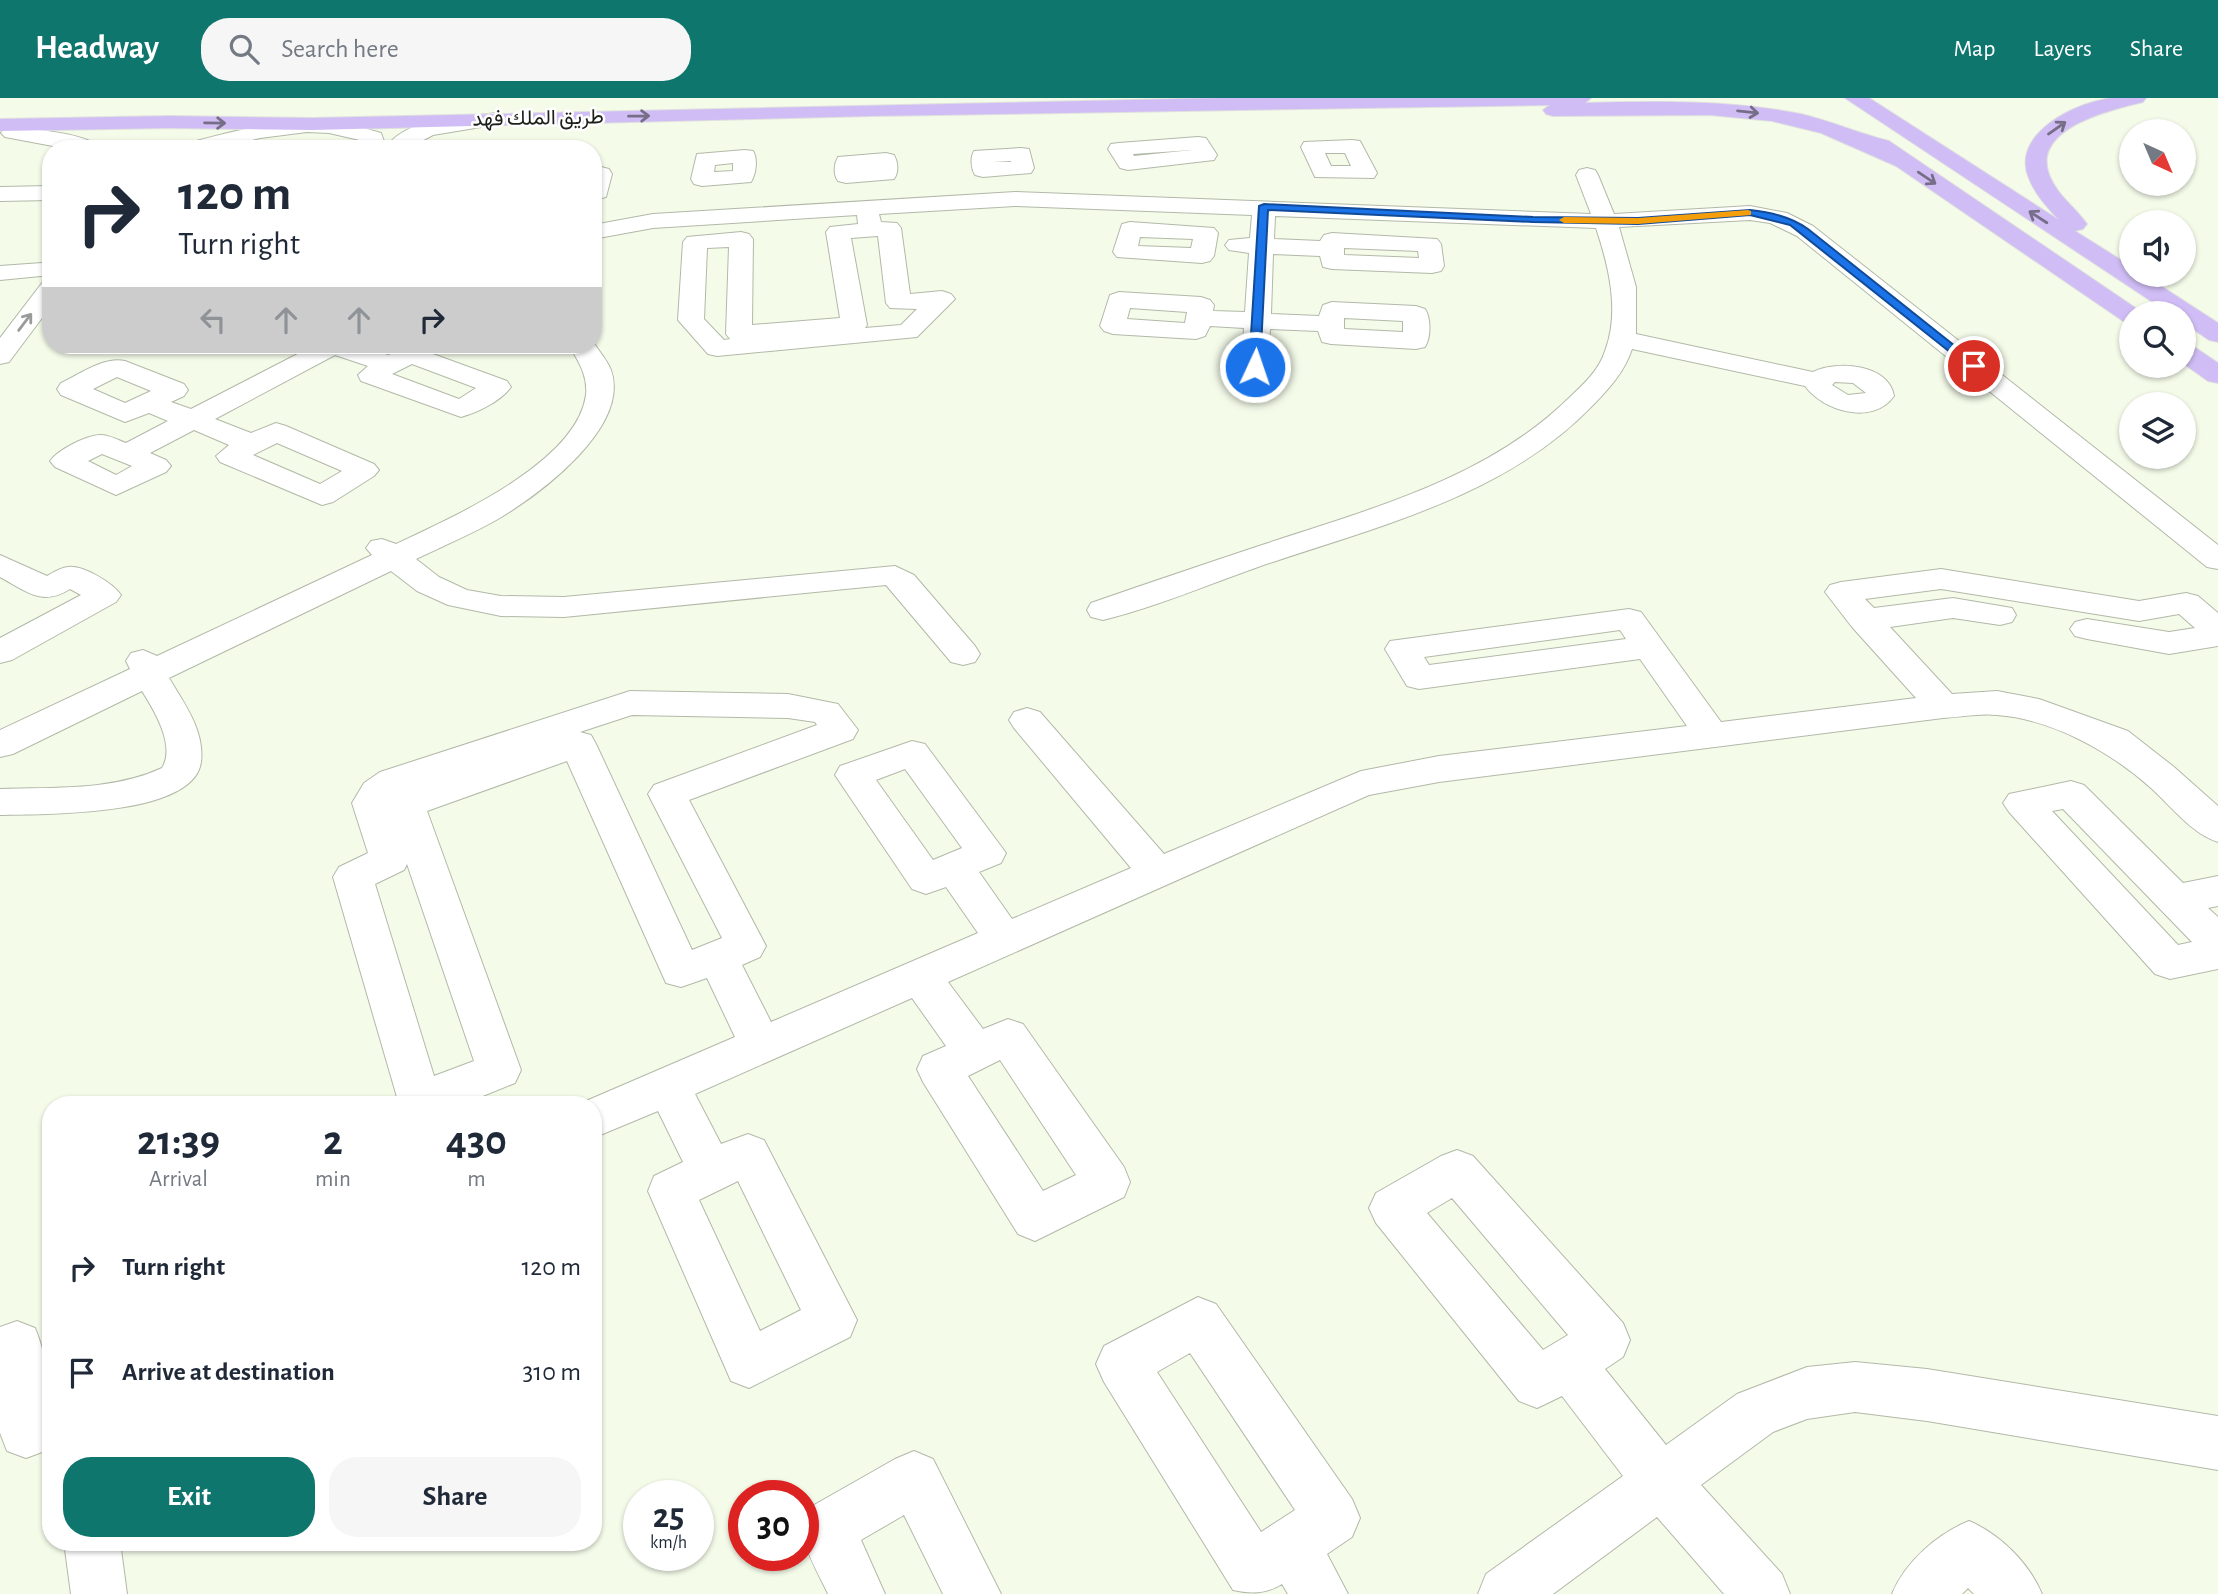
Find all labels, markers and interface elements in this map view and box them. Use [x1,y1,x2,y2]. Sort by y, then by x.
search box [201,18,691,81]
icon: search [225,30,263,68]
text: Headway [35,32,159,65]
text: Search here [281,36,399,62]
text: Map [1953,37,1995,61]
text: Layers [2033,37,2092,61]
text: Share [2130,37,2183,61]
street label: طريق الملك فهد [472,106,604,132]
one-way arrow [1736,106,1759,119]
one-way arrow [627,109,650,122]
one-way arrow [203,116,226,130]
north arrow [2119,119,2196,196]
map controls [2119,119,2196,469]
one-way arrow [2046,121,2066,136]
icon: right [63,168,154,259]
text: 120 m [178,170,291,219]
one-way arrow [1917,171,1936,185]
one-way arrow [2029,209,2048,224]
button: sound [2119,210,2196,287]
text: Turn right [178,228,300,260]
icon: left [194,301,232,339]
icon: ahead [267,301,305,339]
icon: ahead [340,301,378,339]
icon: right [413,301,451,339]
button: search [2119,301,2196,378]
one-way arrow [18,314,33,332]
position arrow [1218,330,1292,404]
pin [1944,336,2004,396]
icon: arrive [1955,347,1993,385]
button: layers [2119,392,2196,469]
text: 21:39 [137,1120,220,1162]
text: 2 [323,1120,343,1162]
text: 430 [446,1120,507,1162]
text: Arrival [149,1168,208,1191]
text: min [315,1168,351,1191]
text: m [467,1168,486,1191]
icon: right [63,1249,101,1287]
text: Turn right [122,1254,225,1280]
text: 120 m [521,1254,581,1280]
icon: arrive [63,1354,101,1392]
text: Arrive at destination [122,1359,335,1385]
text: 310 m [523,1359,581,1385]
button: Exit [63,1457,315,1537]
button: Share [329,1457,581,1537]
speed limit sign: 30 [728,1480,819,1571]
text: 25 [653,1499,684,1534]
text: km/h [650,1534,687,1552]

